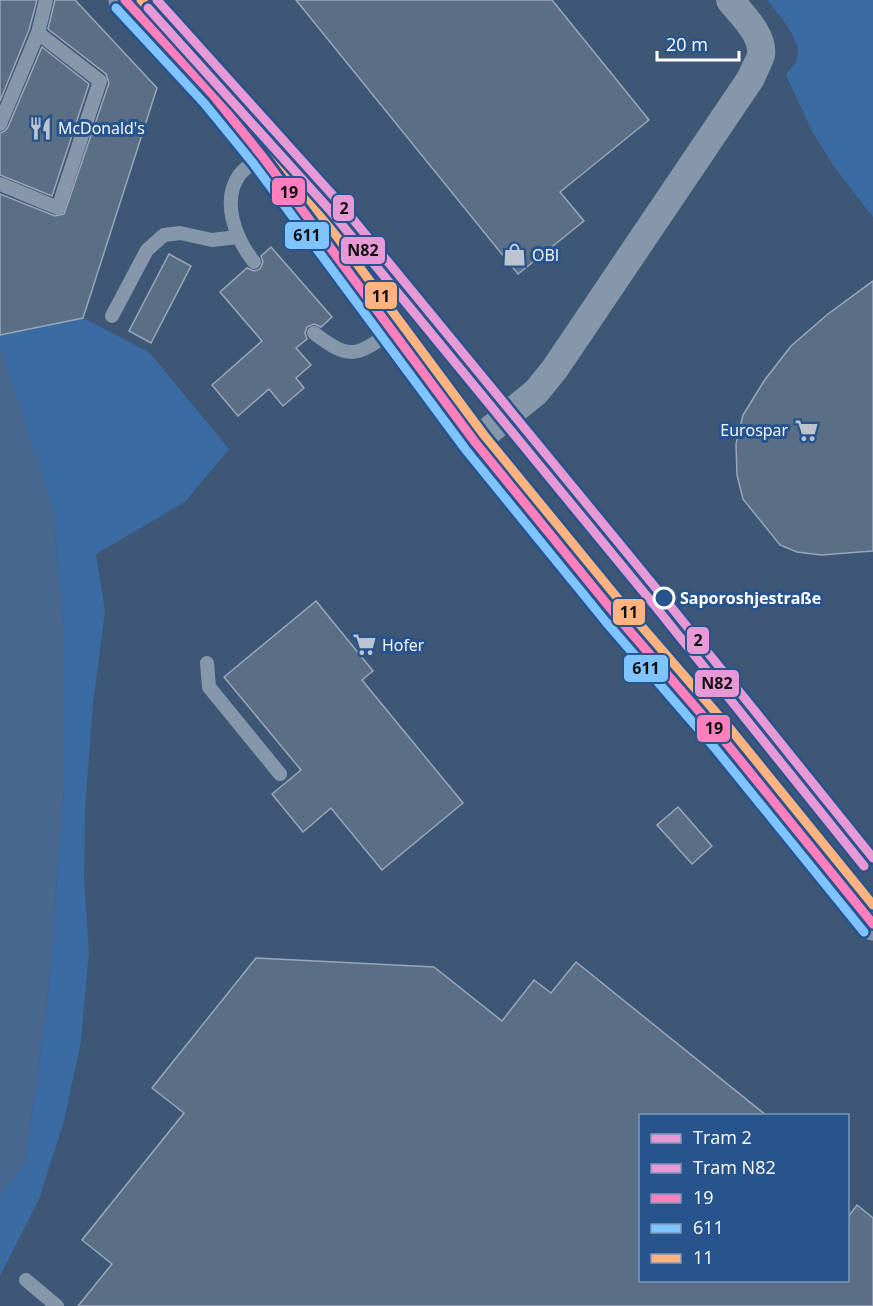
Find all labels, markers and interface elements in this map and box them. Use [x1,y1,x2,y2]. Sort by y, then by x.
scale bar [657,24,740,62]
text: 20 m [666,32,708,56]
restaurant icon: McDonald's [27,115,53,141]
place label: McDonald's [58,117,145,139]
line badge: 19 [271,177,306,206]
text: 19 [280,181,298,203]
line badge: 2 [332,194,355,222]
text: 2 [339,197,349,219]
line badge: 611 [284,221,330,250]
text: 611 [293,224,321,246]
line badge: N82 [340,236,386,265]
text: N82 [347,239,379,261]
shop icon: OBI [501,242,527,268]
place label: OBI [532,244,559,266]
line badge: 11 [364,281,398,310]
text: 11 [372,285,390,307]
supermarket icon: Eurospar [793,417,819,443]
place label: Eurospar [720,419,788,441]
marker: Saporoshjestraße [653,587,675,609]
place label: Saporoshjestraße [680,587,821,609]
line badge: 11 [612,598,646,626]
text: 11 [620,601,638,623]
line badge: 2 [686,626,710,655]
text: 2 [693,629,703,651]
supermarket icon: Hofer [351,632,377,658]
place label: Hofer [382,634,425,656]
line badge: 611 [623,654,669,683]
text: 611 [632,657,660,679]
line badge: N82 [694,669,740,698]
text: N82 [701,672,733,694]
line badge: 19 [696,714,731,743]
text: 19 [705,717,723,739]
legend [639,1114,849,1282]
text: Tram 2 [693,1125,752,1149]
text: Tram N82 [693,1155,776,1179]
text: 19 [693,1185,714,1209]
text: 611 [693,1215,724,1239]
text: 11 [693,1245,714,1269]

